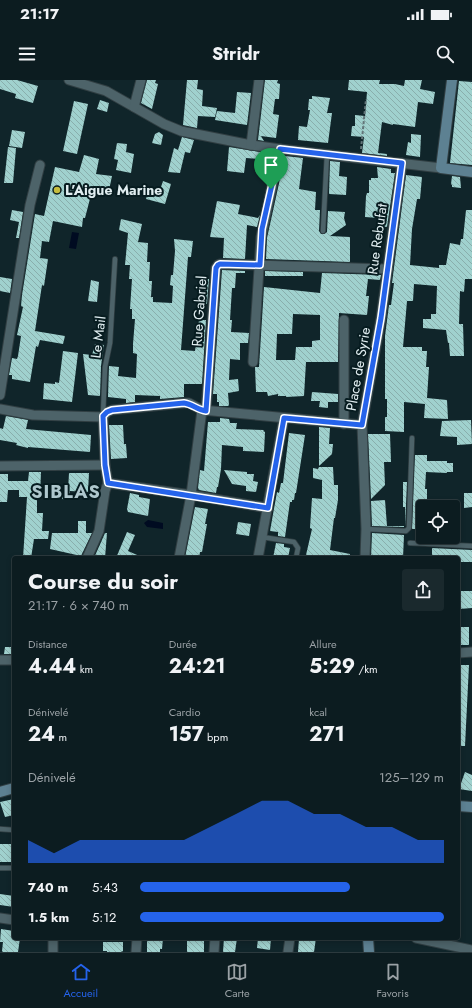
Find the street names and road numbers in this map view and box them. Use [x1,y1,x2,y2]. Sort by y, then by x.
street label: Rue Rebufat [362,202,392,276]
street label: Rue Gabriel [187,275,211,347]
street label: Le Mail [85,315,111,359]
street label: Place de Syrie [341,326,375,412]

